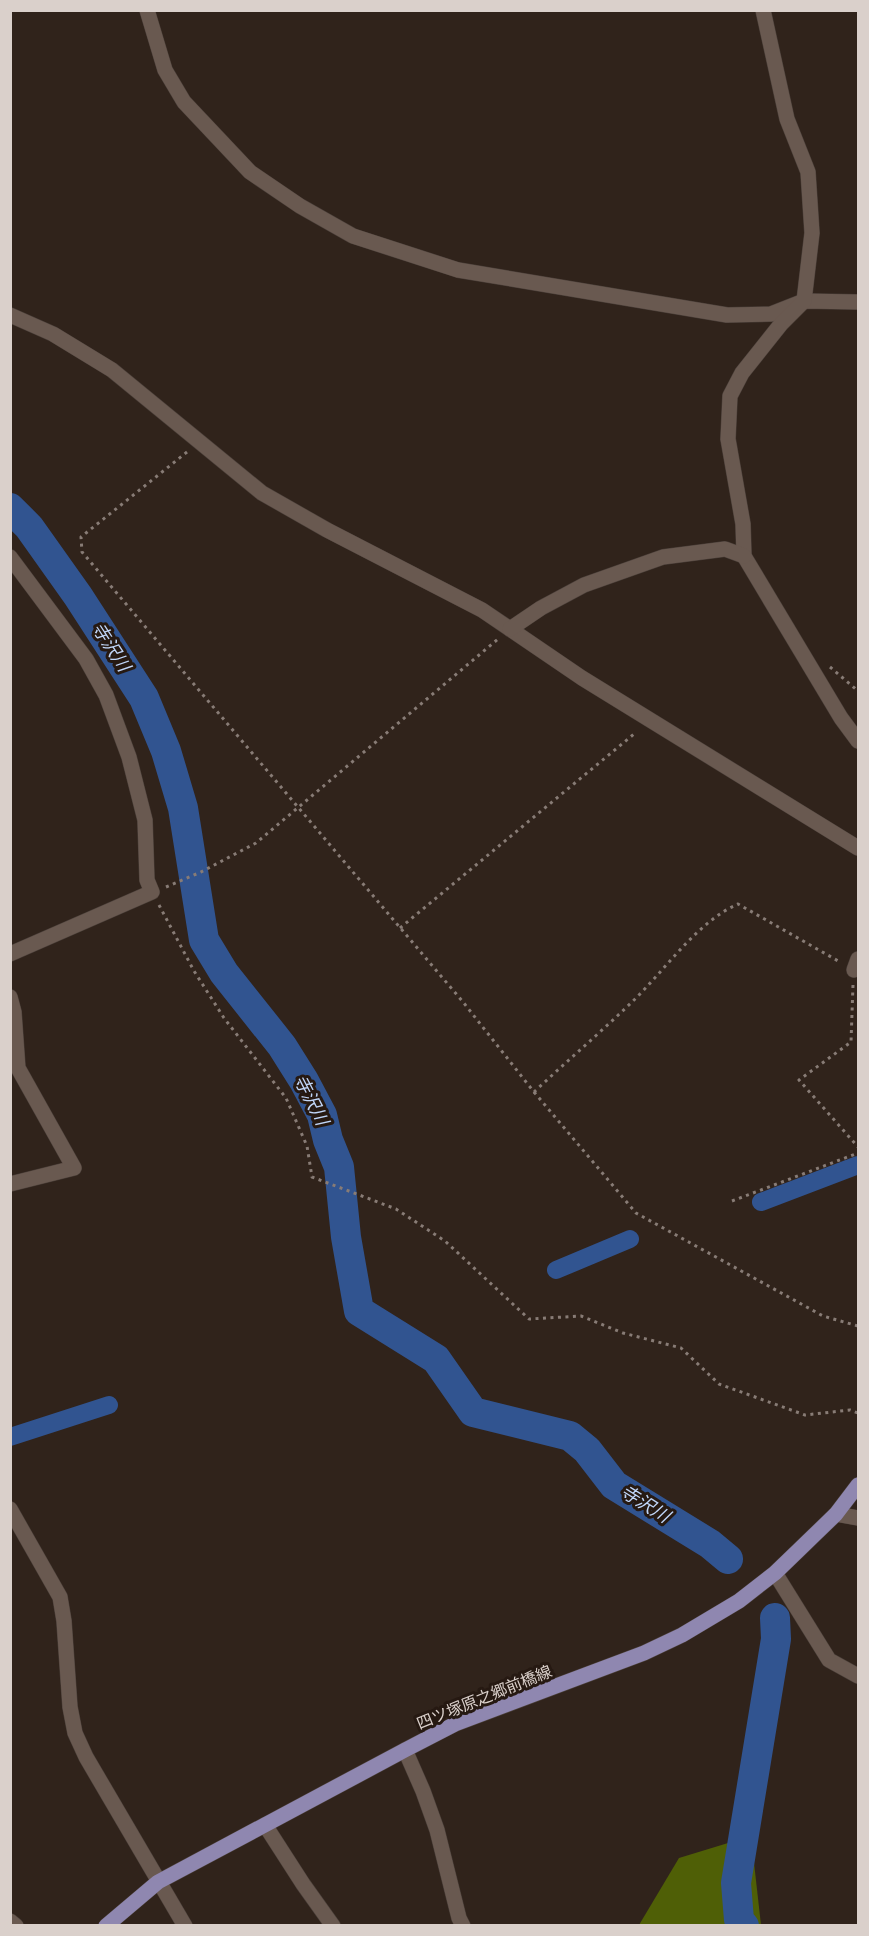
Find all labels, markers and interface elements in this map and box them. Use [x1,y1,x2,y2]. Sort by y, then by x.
water label: 寺沢川 [87,618,136,677]
water label: 寺沢川 [289,1071,334,1131]
water label: 寺沢川 [616,1480,675,1529]
street label: 四ツ塚原之郷前橋線 [414,1662,555,1733]

